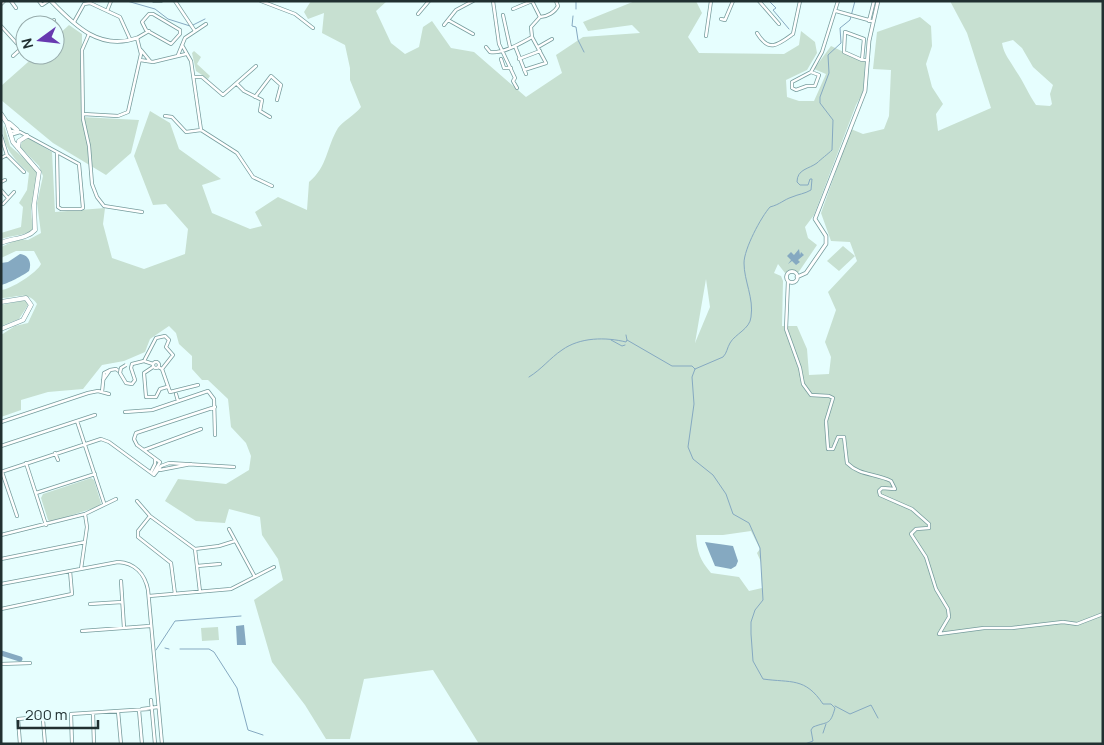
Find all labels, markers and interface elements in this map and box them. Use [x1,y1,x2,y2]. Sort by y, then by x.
north arrow [15,15,65,65]
text: N [16,36,37,51]
scale bar [18,698,98,730]
text: 200 m [25,704,68,725]

